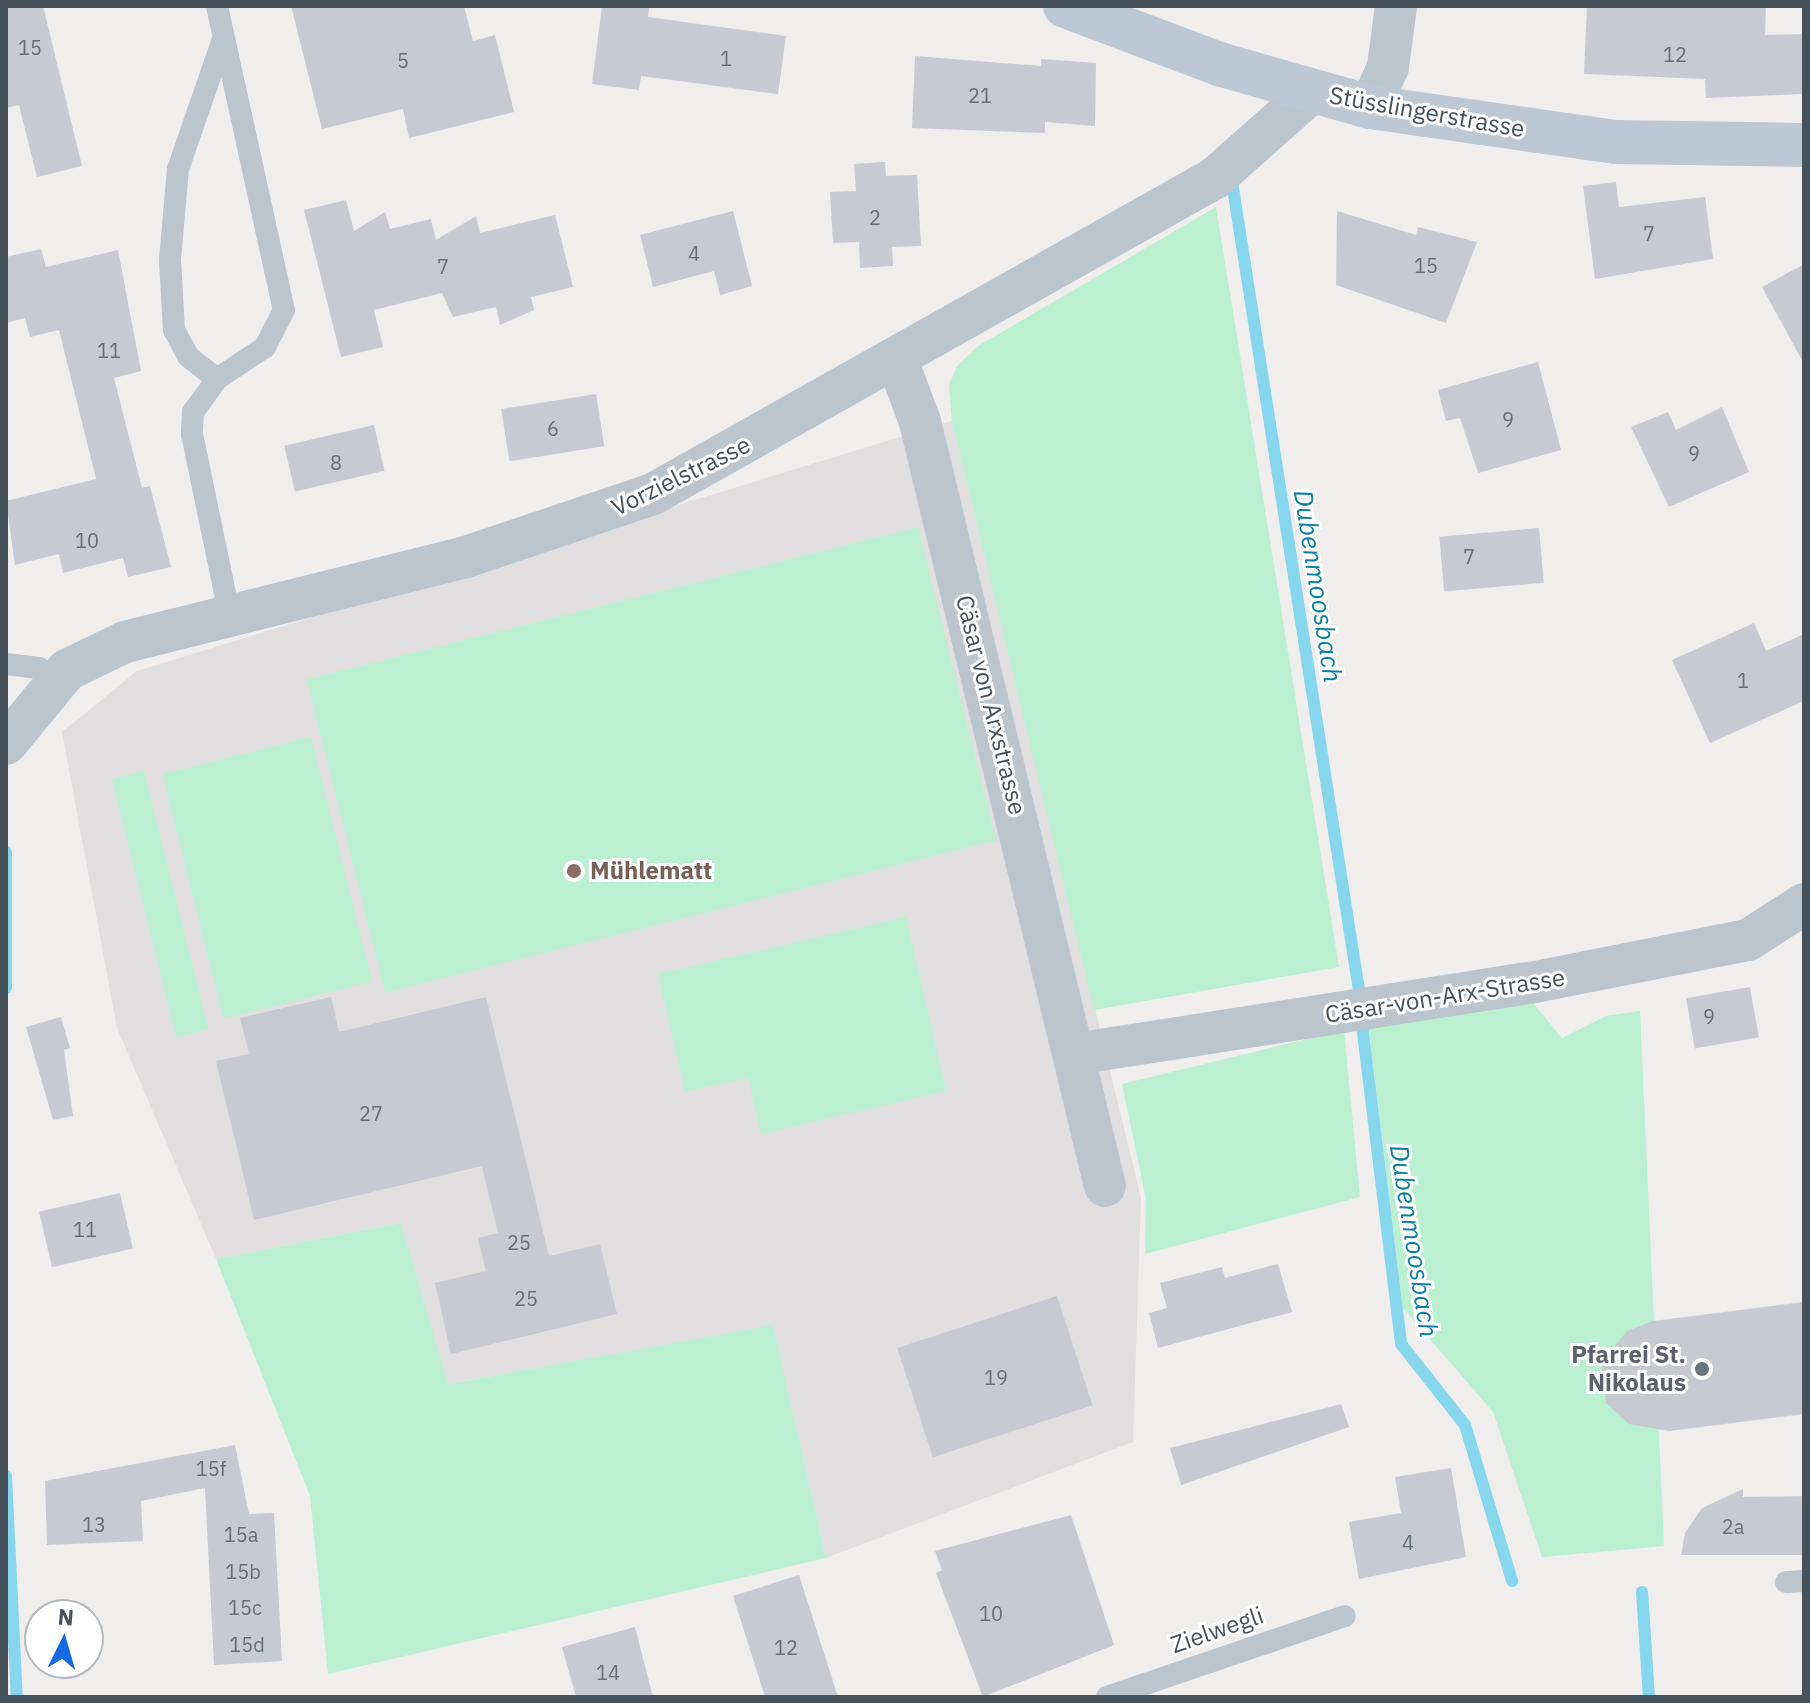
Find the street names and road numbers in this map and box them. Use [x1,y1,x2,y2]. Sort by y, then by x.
street label: Stüsslingerstrasse [1327,81,1527,143]
street label: Vorzielstrasse [607,430,755,522]
street label: Cäsar von Arxstrasse [950,592,1032,818]
street label: Cäsar-von-Arx-Strasse [1323,963,1567,1029]
street label: Zielwegli [1167,1601,1267,1659]

